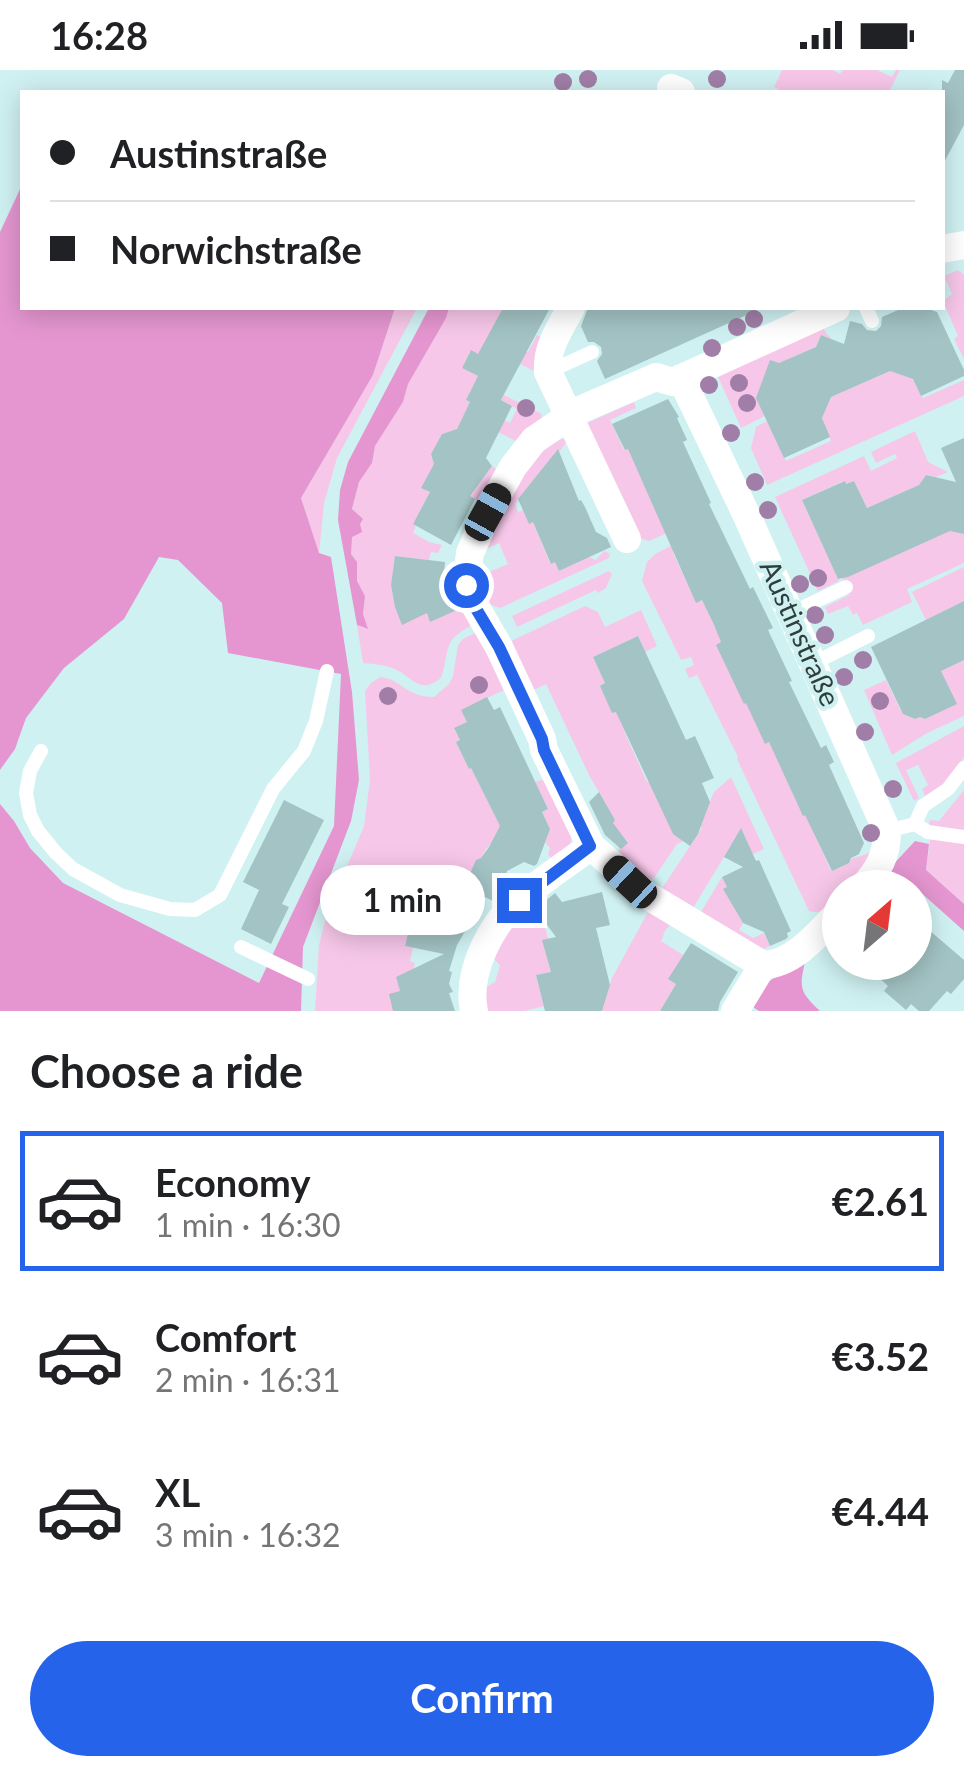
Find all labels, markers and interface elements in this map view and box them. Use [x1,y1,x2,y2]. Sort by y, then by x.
text: 16:28 [50,12,148,58]
text: Austinstraße [110,130,327,176]
text: Norwichstraße [110,226,362,272]
car [460,478,516,546]
street label: Austinstraße [754,554,848,711]
route start [444,563,489,608]
car [598,851,662,913]
callout: 1 min [319,865,484,935]
north arrow [822,870,932,980]
map controls [822,870,932,980]
route end [497,878,542,923]
text: 1 min [363,880,442,919]
text: Choose a ride [30,1044,303,1098]
icon: car [35,1156,125,1246]
text: Economy [155,1159,310,1205]
text: €2.61 [832,1178,929,1224]
text: 1 min · 16:30 [155,1205,341,1244]
icon: car [35,1311,125,1401]
text: Comfort [155,1314,296,1360]
text: €3.52 [832,1333,929,1379]
text: 2 min · 16:31 [155,1360,341,1399]
icon: car [35,1466,125,1556]
text: XL [155,1469,200,1515]
text: €4.44 [832,1488,929,1534]
text: 3 min · 16:32 [155,1515,341,1554]
button: Confirm [30,1641,934,1756]

